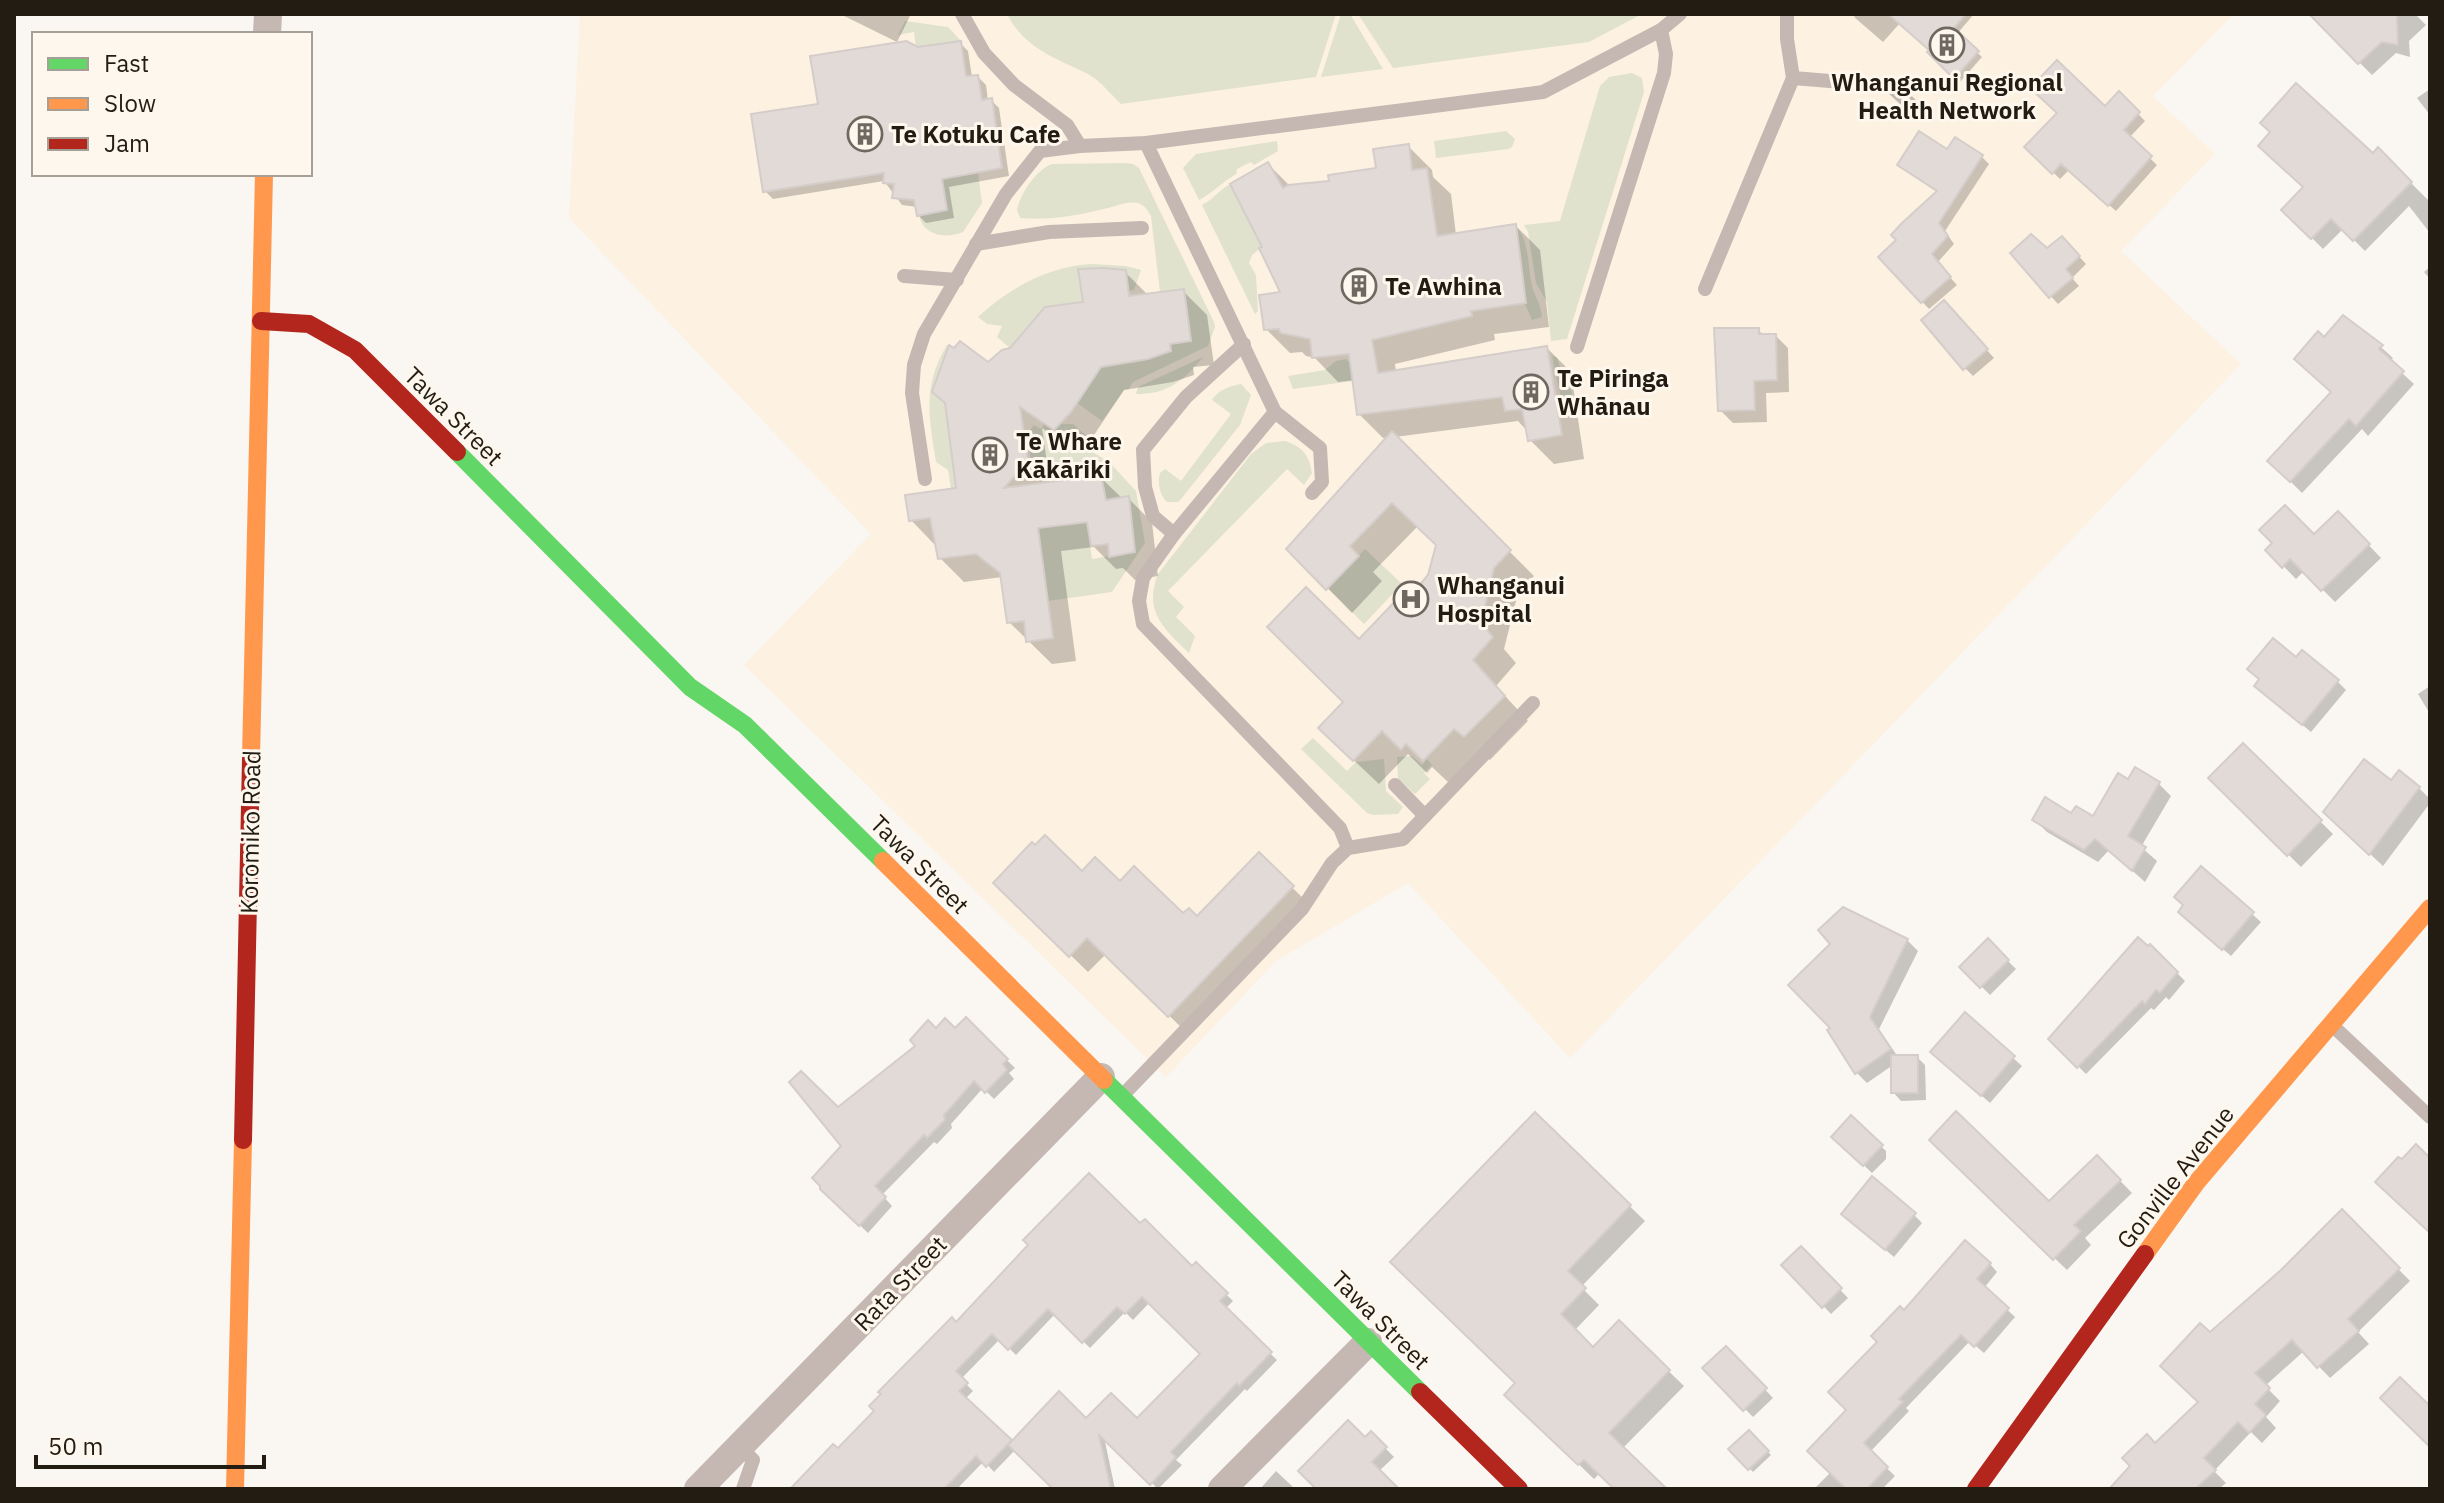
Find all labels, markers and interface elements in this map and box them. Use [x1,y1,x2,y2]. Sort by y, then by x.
building icon: Whanganui Regional Health Network [1928,26,1966,64]
legend [32,32,312,176]
text: Fast [104,47,149,79]
place label: Whanganui Regional Health Network [1831,66,2063,126]
text: Slow [104,87,156,119]
building icon: Te Kotuku Cafe [846,115,884,153]
place label: Te Kotuku Cafe [891,118,1061,150]
text: Jam [104,127,150,159]
building icon: Te Awhina [1340,267,1378,305]
place label: Te Awhina [1385,270,1502,302]
street label: Tawa Street [398,360,510,472]
place label: Te Piringa Whānau [1557,362,1669,422]
building icon: Te Piringa Whānau [1512,373,1550,411]
place label: Te Whare Kākāriki [1016,425,1122,485]
building icon: Te Whare Kākāriki [971,436,1009,474]
place label: Whanganui Hospital [1437,569,1565,629]
hospital icon: Whanganui Hospital [1392,580,1430,618]
street label: Koromiko Road [233,750,267,914]
street label: Tawa Street [864,808,976,920]
street label: Gonville Avenue [2109,1099,2241,1255]
street label: Rata Street [847,1228,953,1338]
street label: Tawa Street [1325,1264,1437,1376]
scale bar [36,1419,264,1469]
text: 50 m [48,1430,103,1462]

